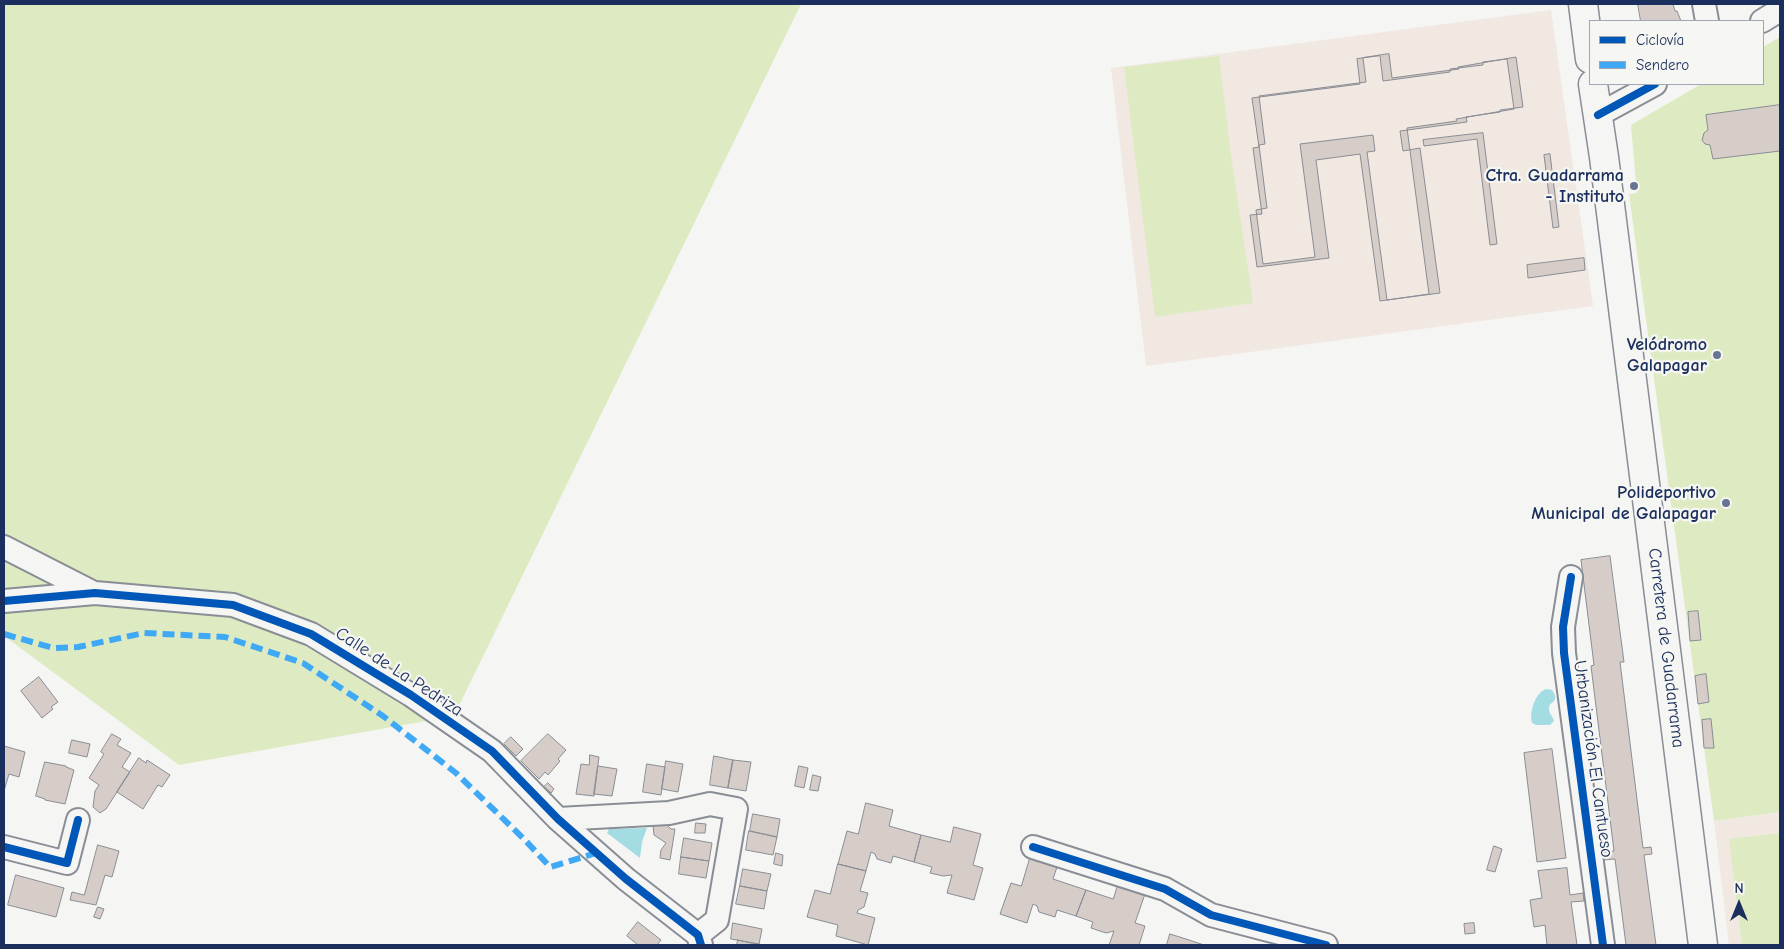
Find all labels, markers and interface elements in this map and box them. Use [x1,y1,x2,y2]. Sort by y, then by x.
legend [1589,20,1764,85]
text: Ciclovía [1636,31,1684,49]
text: Sendero [1636,56,1689,74]
place label: Ctra. Guadarrama - Instituto [1485,165,1624,208]
marker: Ctra. Guadarrama - Instituto [1628,180,1640,192]
place label: Velódromo Galapagar [1627,334,1707,376]
marker: Velódromo Galapagar [1711,349,1723,361]
place label: Polideportivo Municipal de Galapagar [1531,482,1716,524]
marker: Polideportivo Municipal de Galapagar [1720,497,1732,509]
street label: Carretera de Guadarrama [1643,547,1689,749]
street label: Calle de La Pedriza [331,623,467,721]
street label: Urbanización El Cantueso [1568,659,1618,859]
north arrow [1714,879,1764,929]
text: N [1734,880,1744,897]

